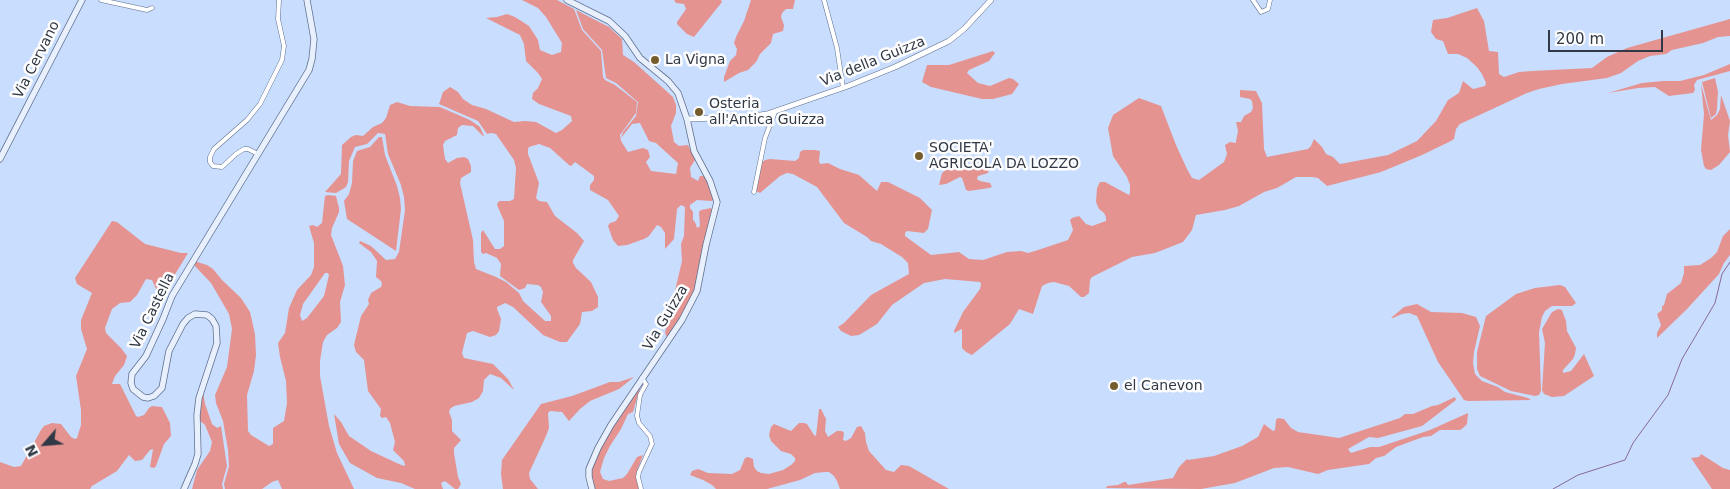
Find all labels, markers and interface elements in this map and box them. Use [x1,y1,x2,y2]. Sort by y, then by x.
street label: Via Cervano [10,18,64,102]
scale bar [1550,20,1665,52]
text: 200 m [1556,30,1604,48]
street label: Via della Guizza [818,33,928,91]
place label: La Vigna [665,52,725,68]
marker: La Vigna [649,54,661,66]
place label: Osteria all'Antica Guizza [709,96,825,128]
marker: Osteria all'Antica Guizza [693,106,705,118]
place label: SOCIETA' AGRICOLA DA LOZZO [929,140,1079,172]
marker: SOCIETA' AGRICOLA DA LOZZO [913,150,925,162]
street label: Via Castella [127,270,179,352]
street label: Via Guizza [640,282,692,354]
place label: el Canevon [1124,378,1203,394]
marker: el Canevon [1108,380,1120,392]
north arrow [20,419,70,469]
text: N [22,442,41,460]

